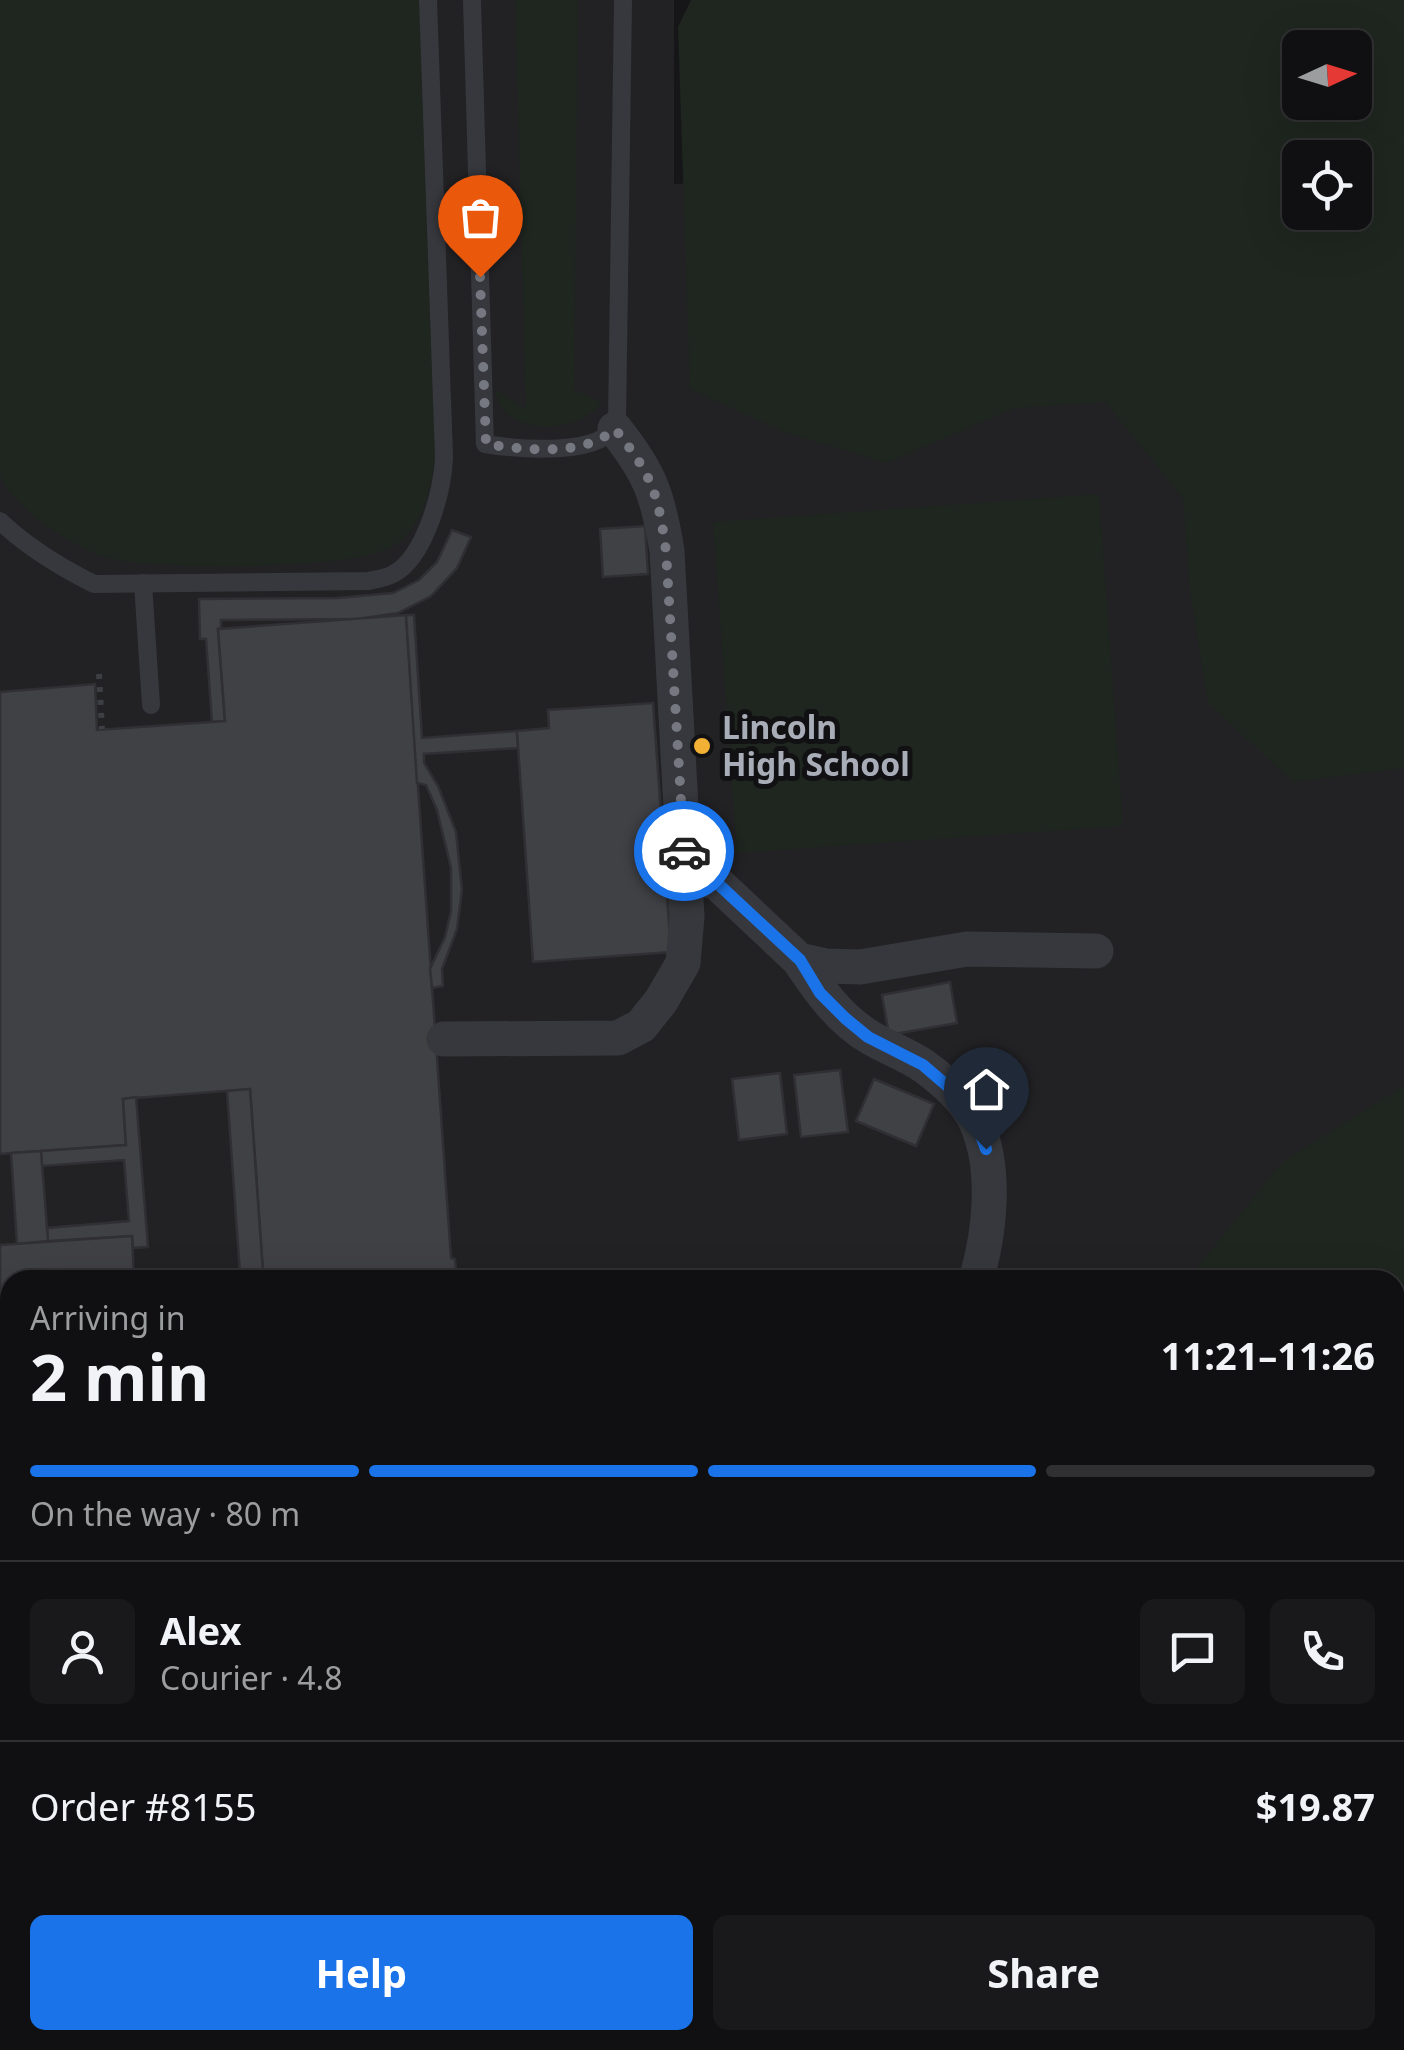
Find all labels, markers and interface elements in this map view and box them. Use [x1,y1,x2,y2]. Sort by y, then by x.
north arrow [1282,30,1372,120]
map controls [1282,30,1372,230]
button: locate [1282,140,1372,230]
pin [438,175,523,278]
icon: bag [453,190,508,245]
place label: Lincoln High School [722,705,910,785]
marker: Lincoln High School [691,735,713,757]
courier [634,801,734,901]
icon: car [657,824,712,879]
pin [944,1047,1029,1150]
icon: home [959,1062,1014,1117]
text: Arriving in [30,1296,185,1339]
text: 11:21–11:26 [1161,1329,1375,1381]
text: 2 min [30,1332,209,1420]
text: On the way · 80 m [30,1492,300,1535]
button: person [30,1599,135,1704]
button: chat [1140,1599,1245,1704]
button: phone [1270,1599,1375,1704]
text: Alex [160,1604,242,1656]
text: Courier · 4.8 [160,1656,343,1699]
text: Order #8155 [30,1780,256,1832]
text: $19.87 [1256,1780,1375,1832]
button: Help [30,1915,693,2030]
button: Share [713,1915,1375,2030]

